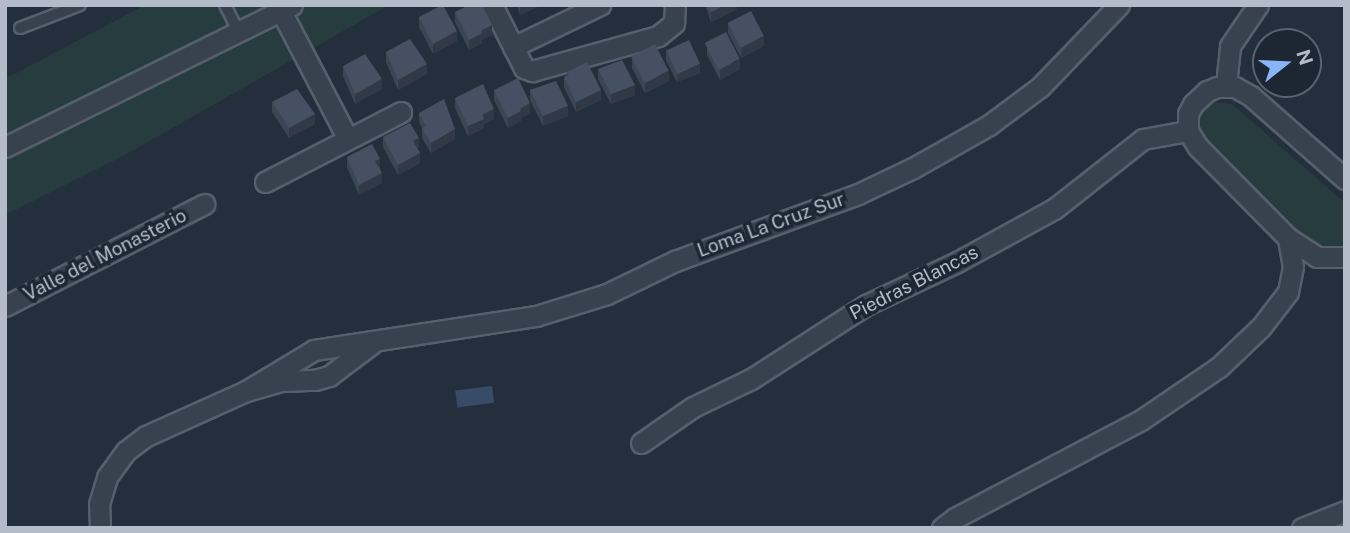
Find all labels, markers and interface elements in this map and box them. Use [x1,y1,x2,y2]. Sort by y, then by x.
north arrow [1252,28,1322,98]
text: N [1292,47,1318,68]
street label: Loma La Cruz Sur [694,188,848,262]
street label: Valle del Monasterio [20,204,190,306]
street label: Piedras Blancas [846,241,982,325]

